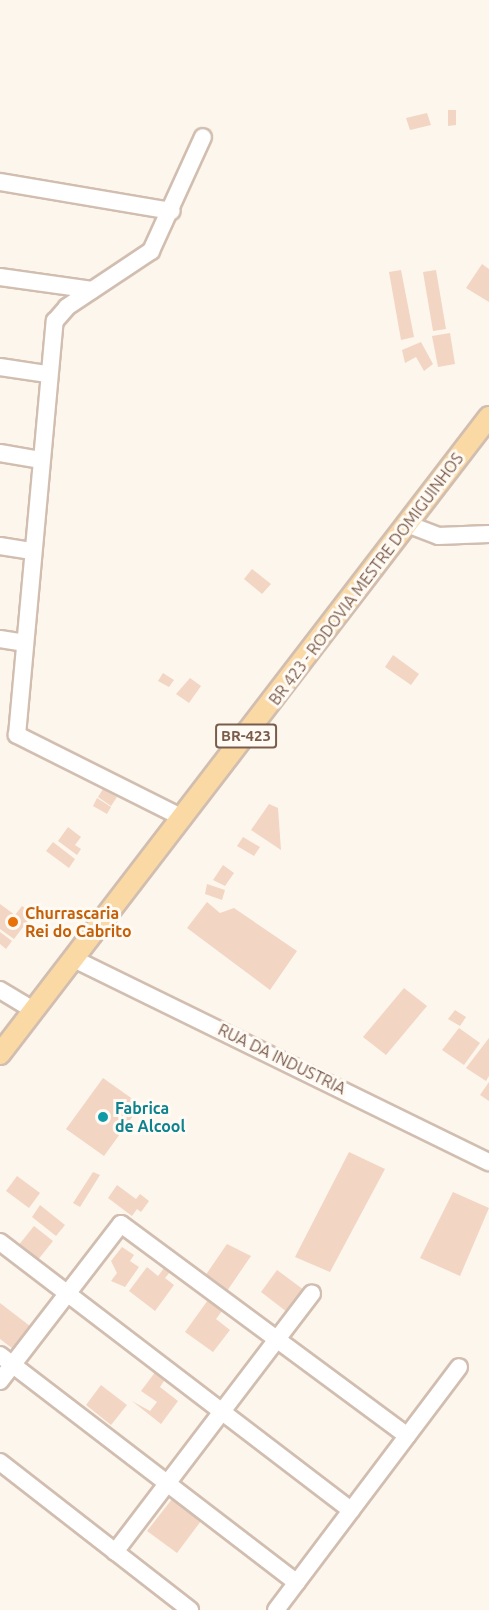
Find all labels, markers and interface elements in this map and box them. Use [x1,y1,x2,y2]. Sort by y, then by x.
street label: BR 423 - RODOVIA MESTRE DOMIGUINHOS [265,449,467,709]
road number: BR-423 [214,724,278,748]
place label: Churrascaria Rei do Cabrito [25,903,132,941]
marker: Churrascaria Rei do Cabrito [6,915,20,929]
street label: RUA DA INDUSTRIA [215,1020,349,1098]
place label: Fabrica de Alcool [115,1098,185,1136]
marker: Fabrica de Alcool [96,1110,110,1124]

